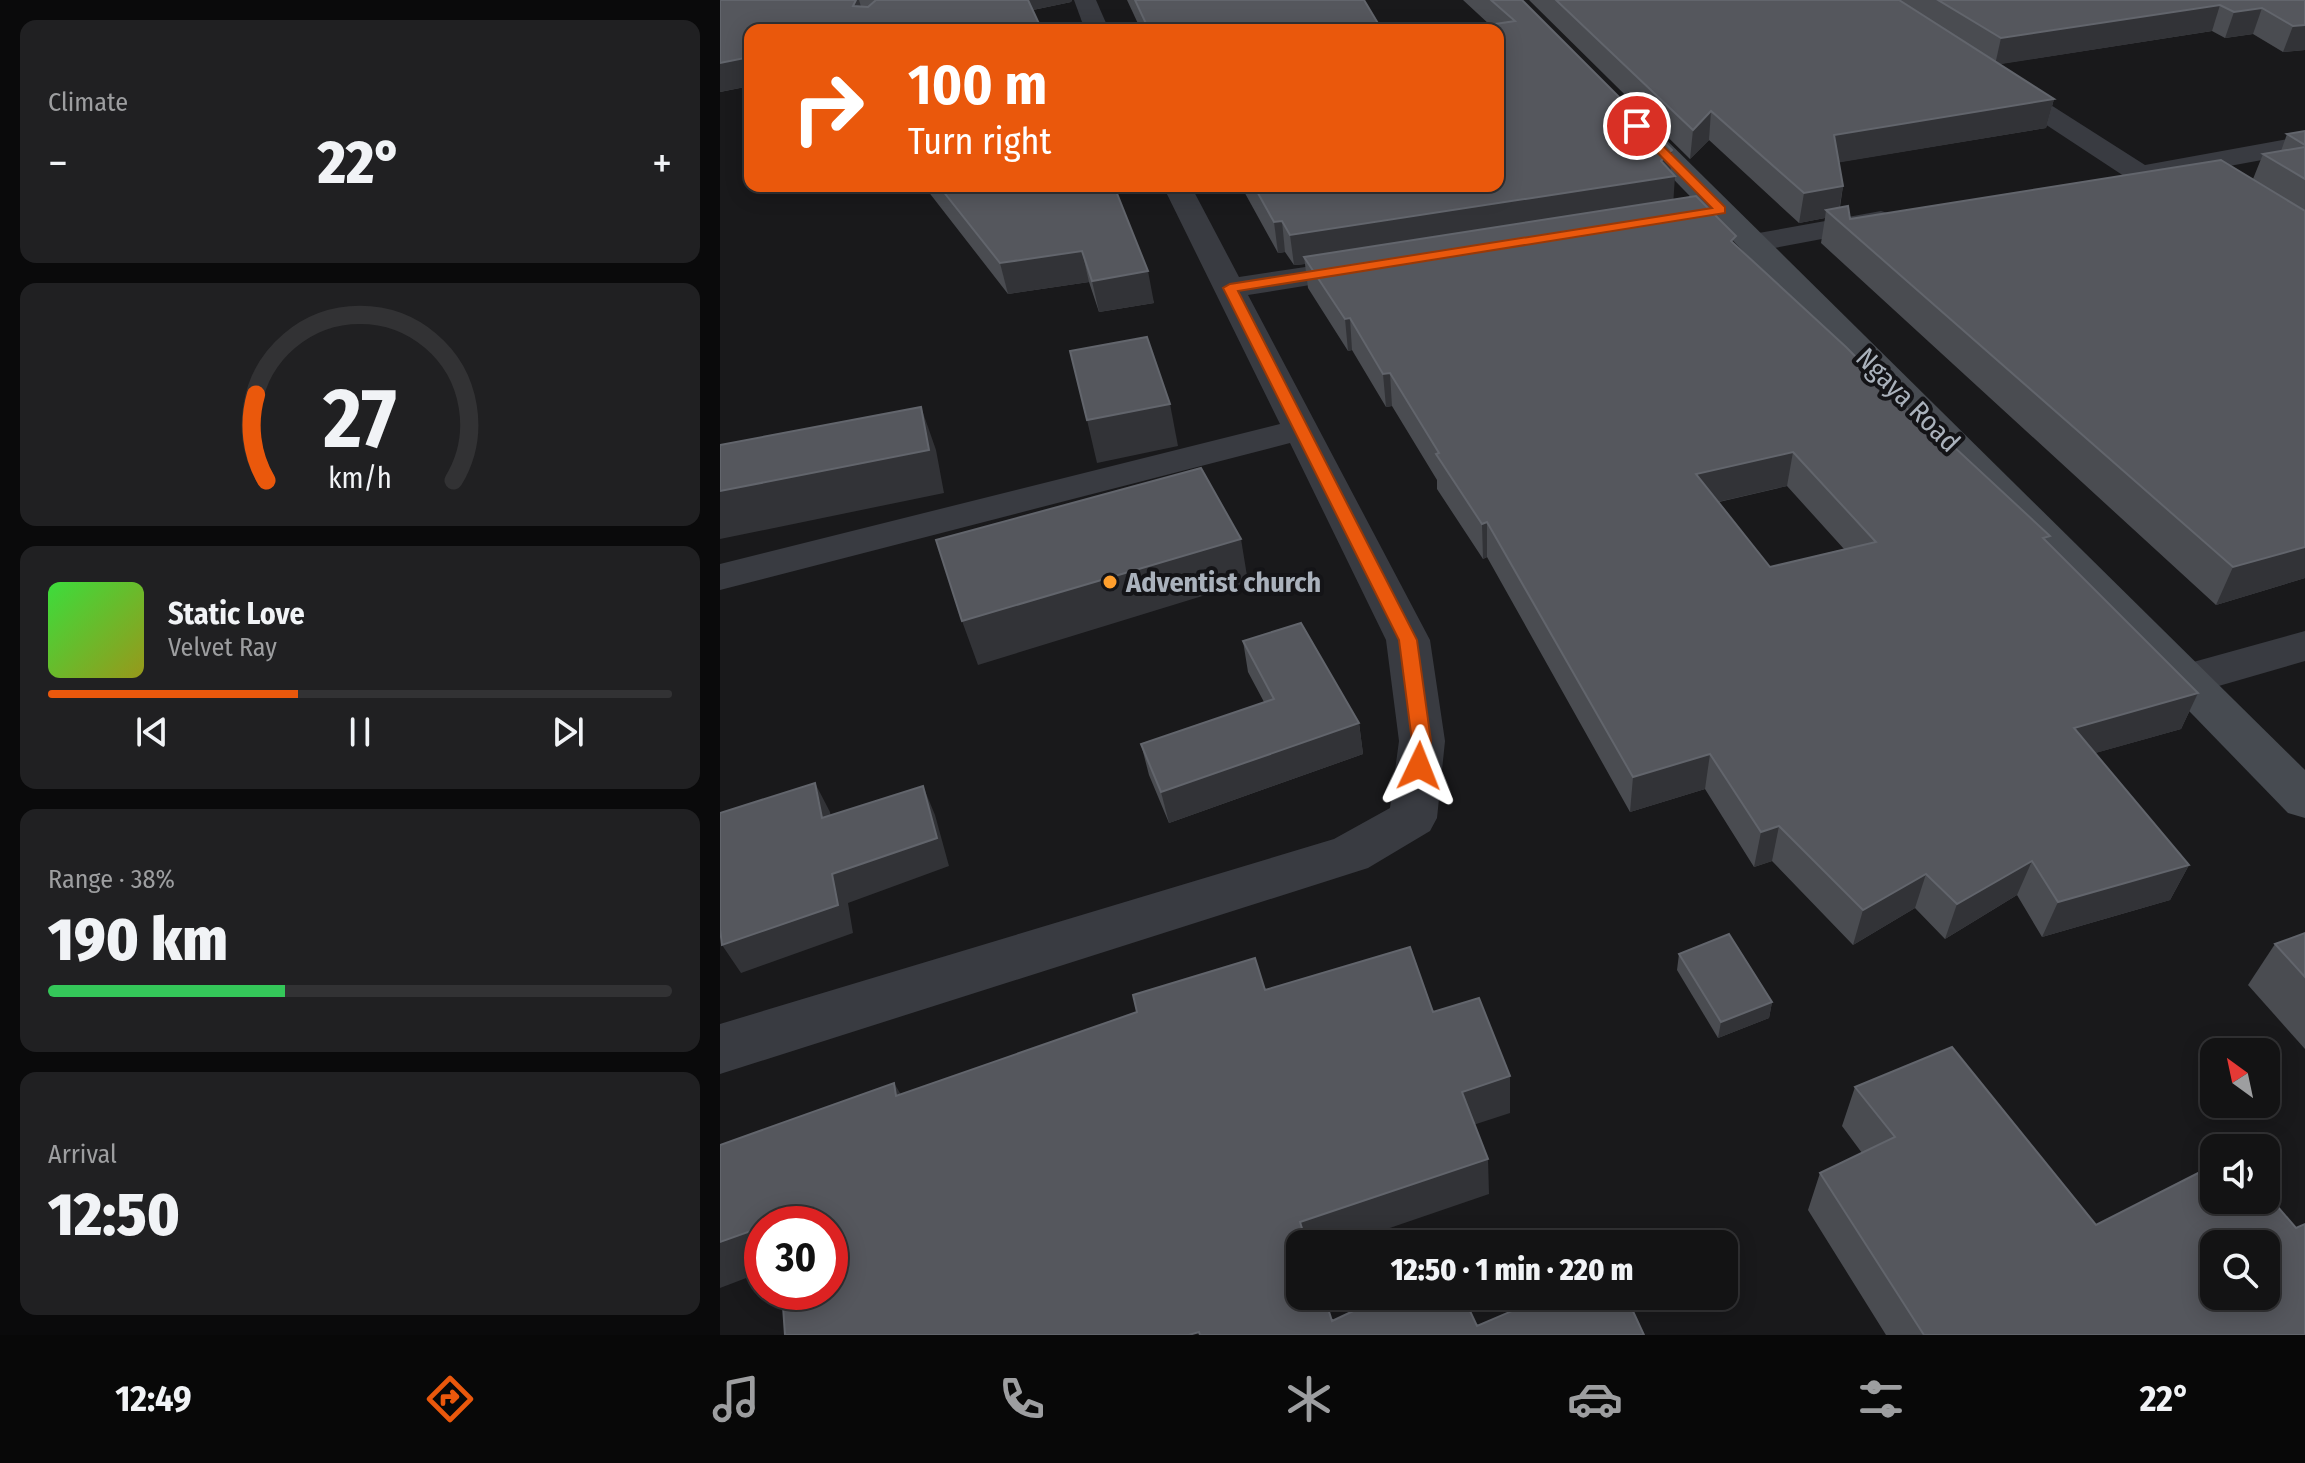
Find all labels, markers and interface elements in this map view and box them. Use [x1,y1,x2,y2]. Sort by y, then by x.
text: 100 m [908,52,1047,119]
icon: right [776,56,880,160]
text: Climate [48,87,128,118]
pin [1603,92,1671,160]
icon: arrive [1615,104,1659,148]
text: Turn right [908,120,1051,164]
text: 22° [318,127,402,199]
text: − [48,137,68,190]
text: + [652,137,672,190]
street label: Ngaya Road [1849,341,1967,459]
text: 27 [322,368,397,468]
text: km/h [328,461,392,496]
place label: Adventist church [1125,566,1321,599]
marker: Adventist church [1101,573,1119,591]
text: Static Love [168,596,305,632]
text: Velvet Ray [168,632,277,663]
icon: previous [130,710,174,754]
icon: pause [338,710,382,754]
icon: next [546,710,590,754]
position arrow [1377,724,1461,808]
text: Range · 38% [48,864,175,895]
text: 190 km [48,904,228,976]
north arrow [2200,1038,2280,1118]
map controls [2200,1038,2280,1310]
button: sound [2200,1134,2280,1214]
text: Arrival [48,1139,117,1170]
text: 12:50 [48,1179,180,1251]
speed limit sign: 30 [744,1206,848,1310]
button: search [2200,1230,2280,1310]
text: 12:50 · 1 min · 220 m [1391,1252,1633,1288]
icon: directions [422,1371,478,1427]
icon: music [708,1371,764,1427]
icon: phone [994,1371,1050,1427]
icon: climate [1281,1371,1337,1427]
icon: car [1567,1371,1623,1427]
icon: filters [1853,1371,1909,1427]
text: 12:49 [115,1377,192,1421]
text: 22° [2140,1377,2190,1421]

